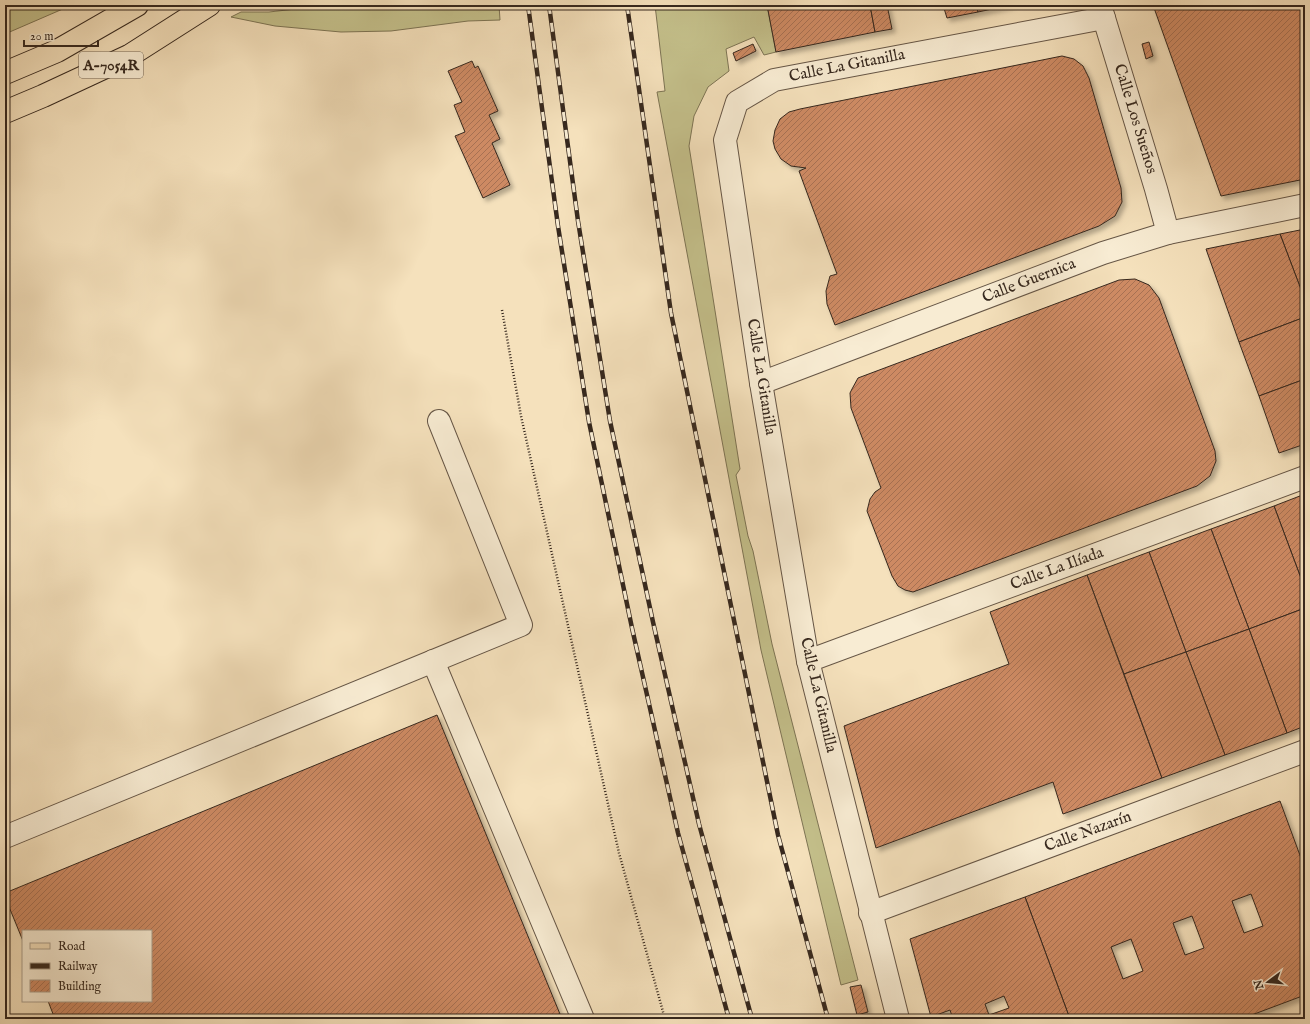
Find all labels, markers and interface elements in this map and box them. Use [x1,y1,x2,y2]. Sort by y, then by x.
scale bar [24,22,98,48]
text: 20 m [30,29,53,44]
street label: Calle La Gitanilla [787,45,907,87]
road number: A-7054R [79,52,143,78]
street label: Calle Los Sueños [1109,62,1161,177]
street label: Calle Guernica [979,254,1079,308]
street label: Calle La Gitanilla [742,317,780,437]
street label: Calle La Ilíada [1008,543,1106,595]
street label: Calle La Gitanilla [795,636,841,755]
street label: Calle Nazarín [1042,807,1135,857]
legend [22,930,152,1002]
text: Road [58,939,86,954]
text: Railway [58,959,97,974]
north arrow [1248,962,1288,1002]
text: N [1251,978,1268,992]
text: Building [58,979,102,994]

